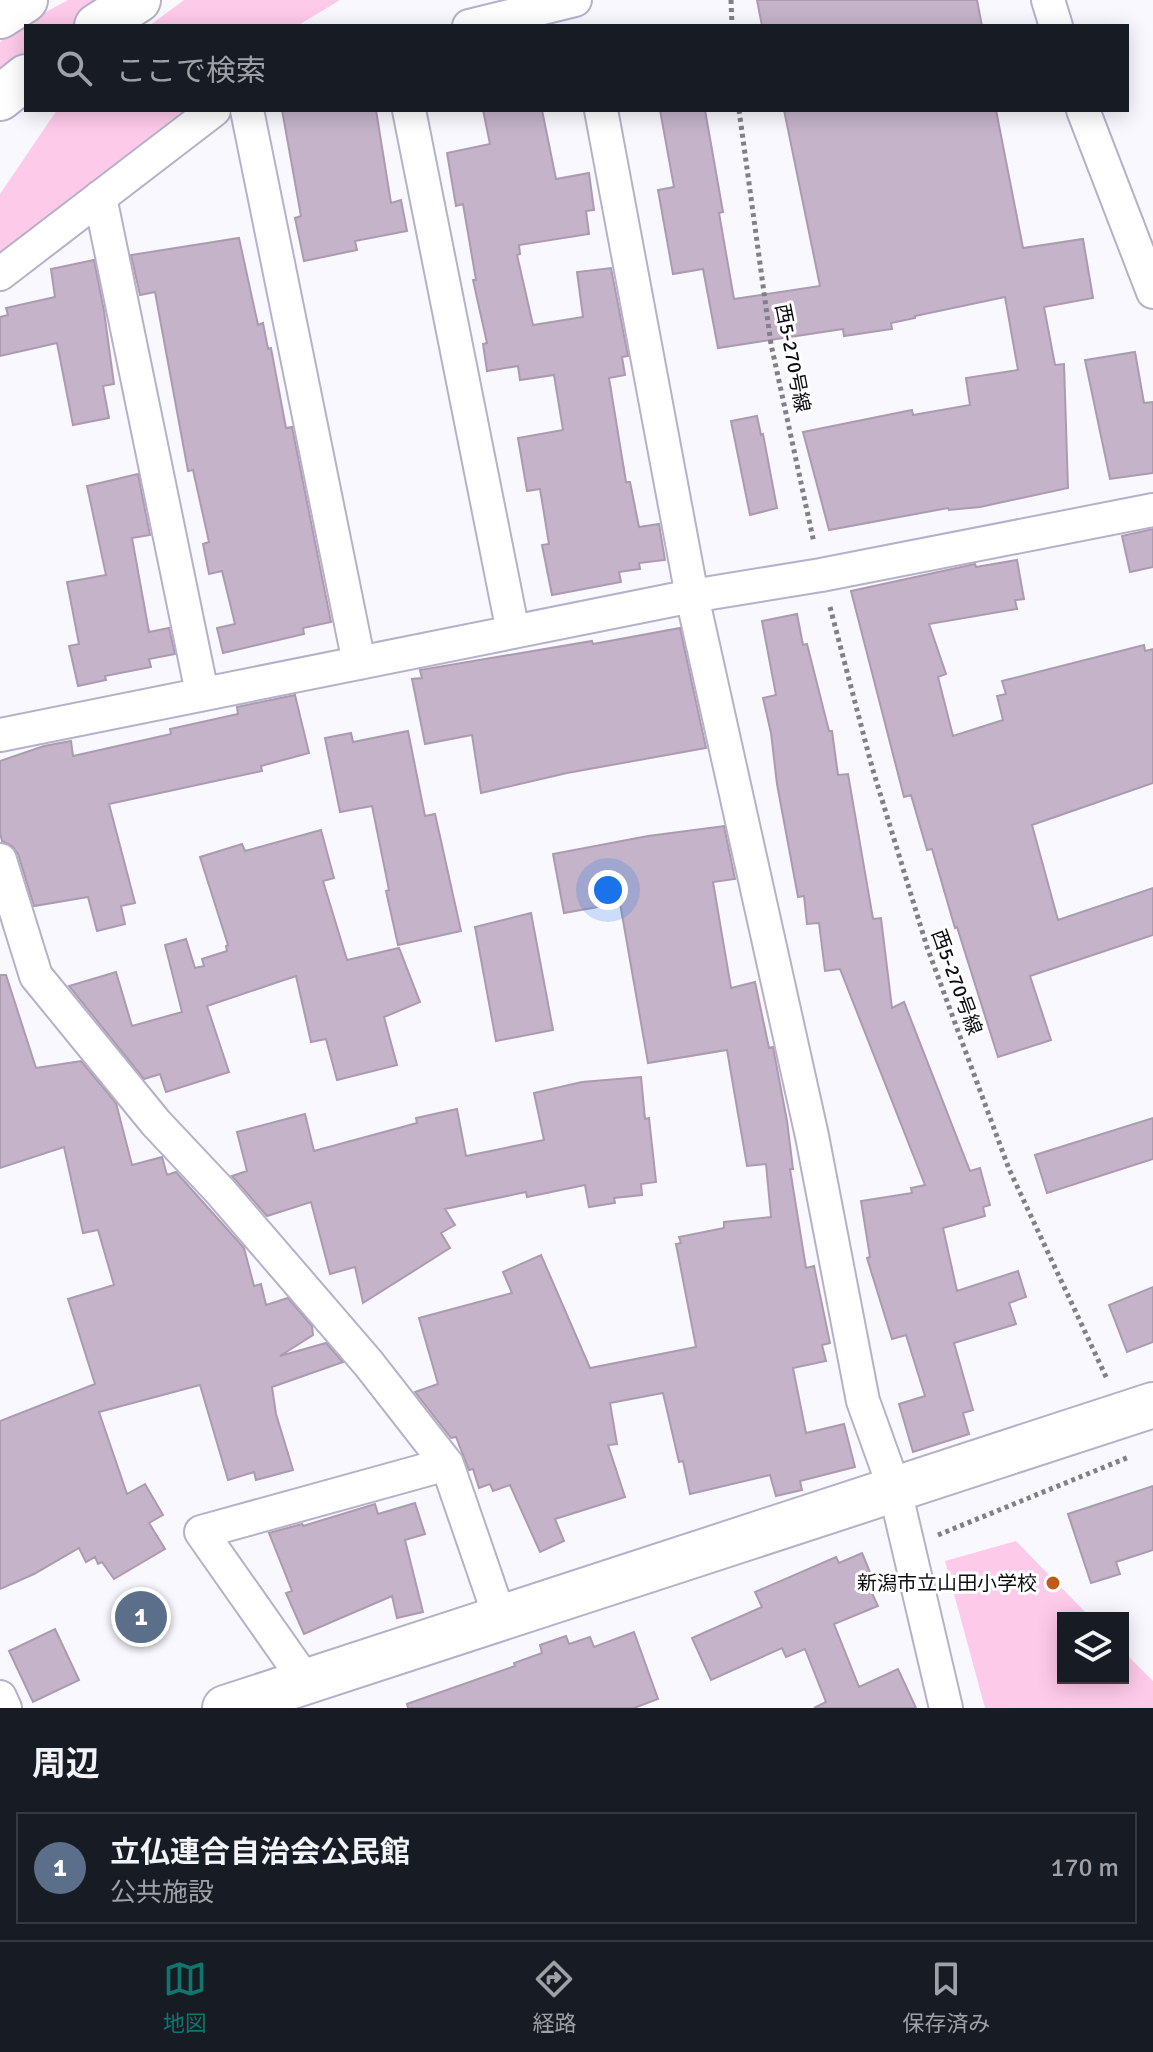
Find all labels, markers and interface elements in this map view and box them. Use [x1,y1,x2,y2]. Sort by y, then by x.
search box [24,24,1129,112]
icon: search [52,46,96,90]
text: ここで検索 [116,53,266,90]
street label: 西5-270号線 [770,302,815,415]
your location [588,870,628,910]
street label: 西5-270号線 [926,926,987,1038]
place label: 新潟市立山田小学校 [857,1571,1037,1596]
marker: 新潟市立山田小学校 [1044,1574,1062,1592]
pin: 1 [115,1587,167,1647]
map controls [1057,1612,1129,1684]
button: layers [1057,1612,1129,1684]
text: 周辺 [32,1743,100,1785]
text: 立仏連合自治会公民館 [110,1834,410,1871]
text: 1 [53,1852,67,1884]
text: 170 m [1050,1852,1119,1884]
text: 公共施設 [110,1877,214,1909]
tab: 地図 [163,1957,207,2037]
tab: 経路 [532,1957,576,2037]
tab: 保存済み [902,1957,990,2037]

